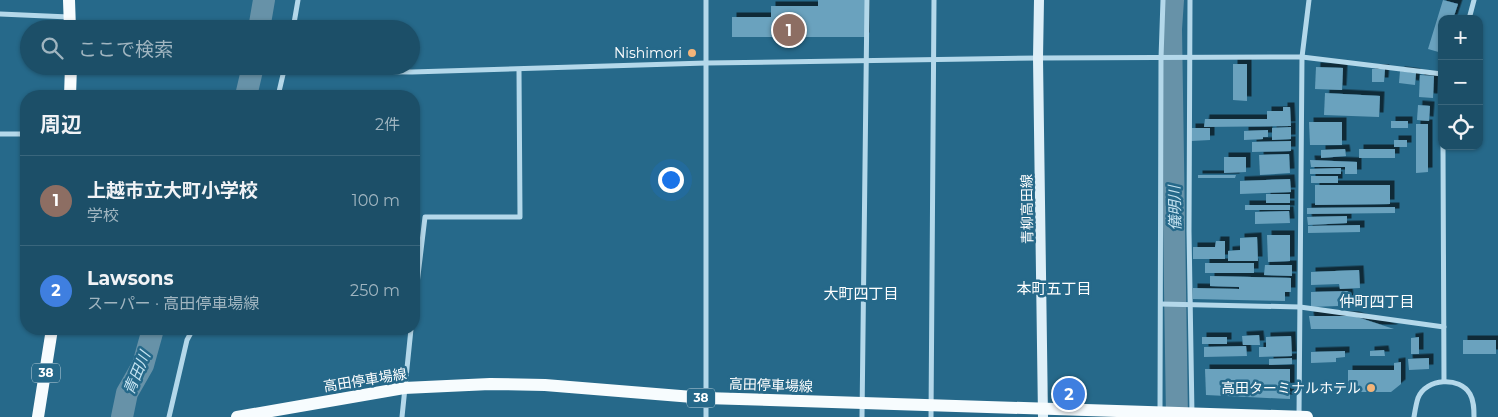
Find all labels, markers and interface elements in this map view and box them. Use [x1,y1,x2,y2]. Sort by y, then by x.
pin: 1 [773,11,805,49]
map controls [1438,15,1483,150]
button: + [1438,15,1483,60]
search box [20,20,420,75]
icon: search [38,34,66,62]
text: ここで検索 [78,38,173,61]
place label: Nishimori [614,44,682,62]
marker: Nishimori [686,47,698,59]
button: − [1438,60,1483,105]
button: locate [1438,105,1483,150]
text: 周辺 [40,112,82,137]
text: 2件 [375,115,400,134]
your location [658,167,684,193]
street label: 青柳高田線 [1017,174,1037,244]
text: 上越市立大町小学校 [87,179,258,202]
water label: 儀明川 [1165,183,1184,231]
text: 1 [53,191,59,210]
text: 100 m [352,191,400,210]
text: 学校 [87,206,119,225]
text: Lawsons [87,267,173,290]
district label: 本町五丁目 [1016,279,1092,298]
text: 2 [51,281,61,300]
text: 250 m [350,281,400,300]
district label: 大町四丁目 [823,284,899,303]
district label: 仲町四丁目 [1339,292,1415,311]
text: スーパー · 高田停車場線 [87,294,259,313]
water label: 青田川 [119,347,155,397]
road number: 38 [32,363,60,382]
street label: 高田停車場線 [322,365,408,395]
street label: 高田停車場線 [729,375,813,395]
pin: 2 [1053,375,1085,413]
place label: 高田ターミナルホテル [1221,379,1361,397]
marker: 高田ターミナルホテル [1365,382,1377,394]
road number: 38 [687,388,715,408]

